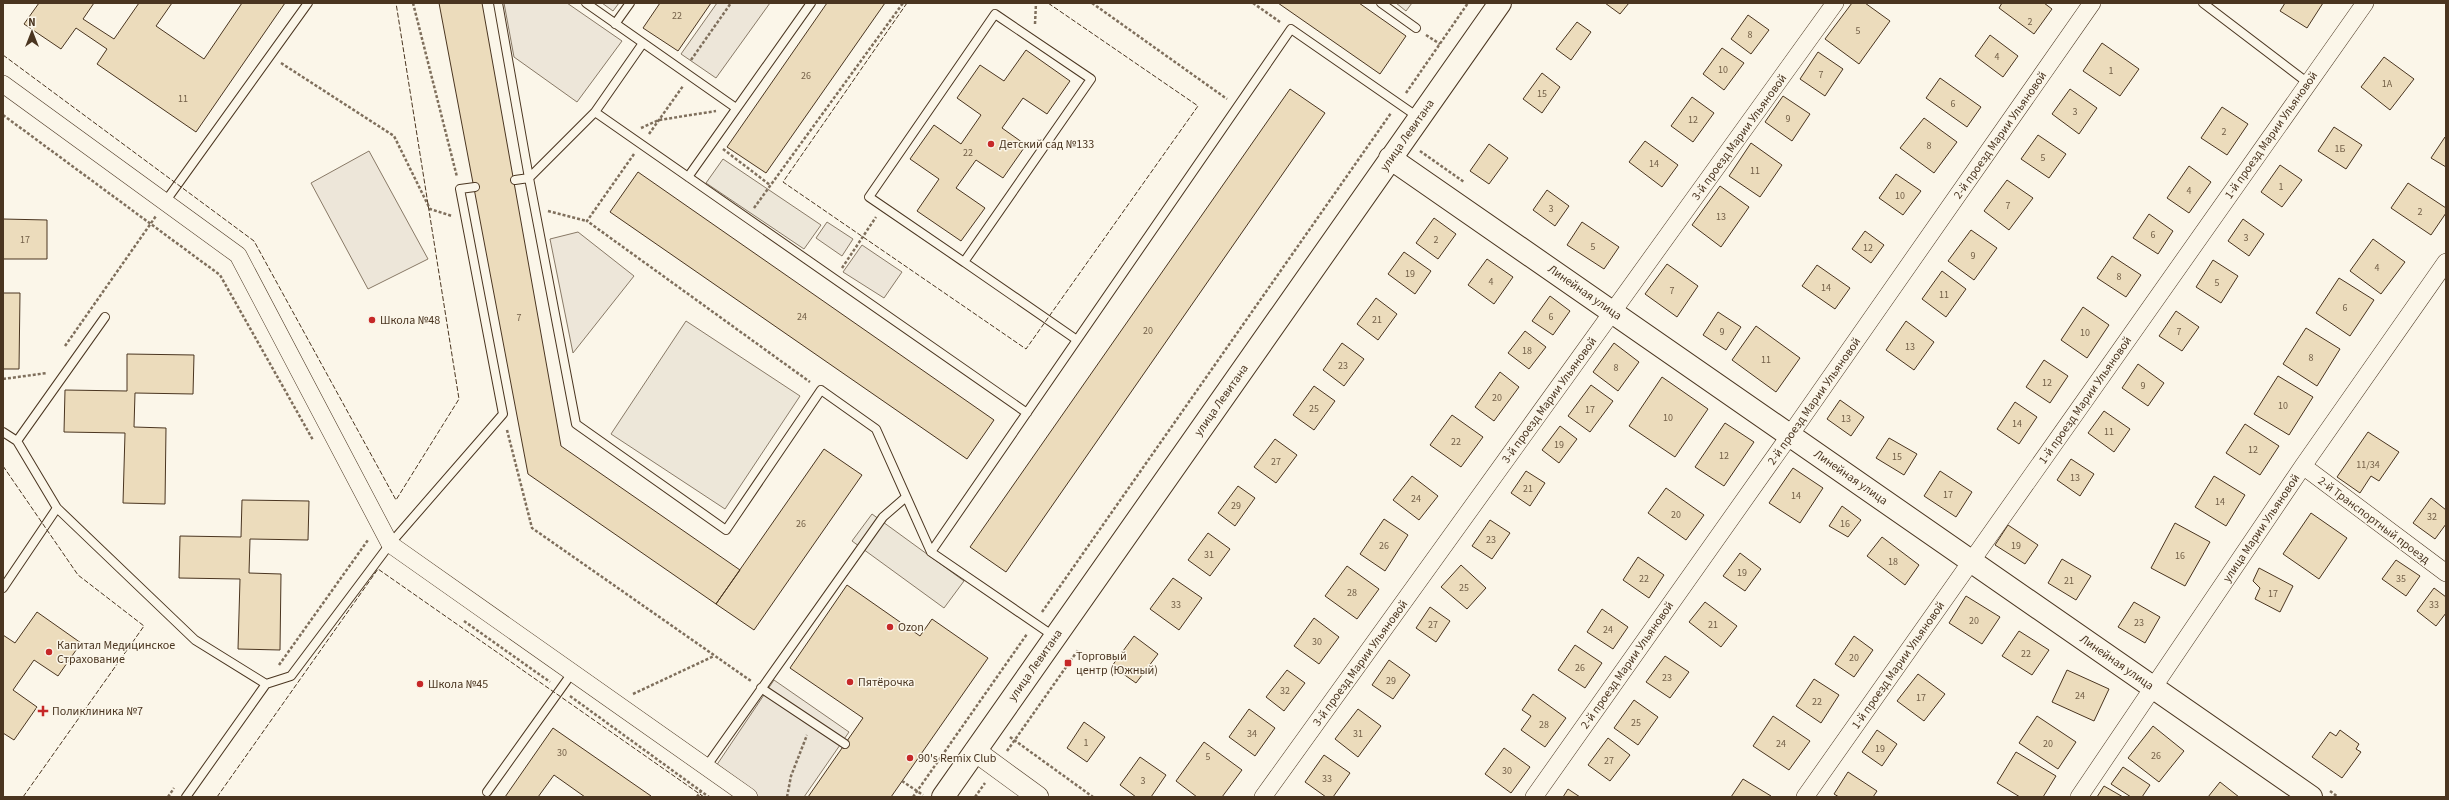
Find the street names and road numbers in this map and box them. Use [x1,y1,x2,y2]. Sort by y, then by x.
street label: 2-й проезд Марии Ульяновой [1950,68,2051,203]
street label: 1-й проезд Марии Ульяновой [2221,68,2321,202]
street label: 3-й проезд Марии Ульяновой [1688,71,1791,204]
street label: улица Левитана [1376,96,1439,175]
street label: Линейная улица [1544,261,1625,324]
street label: 1-й проезд Марии Ульяновой [2035,333,2136,468]
street label: 3-й проезд Марии Ульяновой [1498,334,1601,467]
street label: 2-й проезд Марии Ульяновой [1764,334,1865,469]
street label: улица Левитана [1190,361,1253,440]
street label: Линейная улица [1810,446,1891,509]
street label: улица Марии Ульяновой [2219,471,2304,586]
street label: 2-й Транспортный проезд [2314,473,2434,569]
street label: 3-й проезд Марии Ульяновой [1309,597,1412,730]
street label: 2-й проезд Марии Ульяновой [1577,598,1678,733]
street label: 1-й проезд Марии Ульяновой [1848,598,1949,733]
street label: улица Левитана [1004,626,1067,705]
street label: Линейная улица [2076,631,2157,694]

